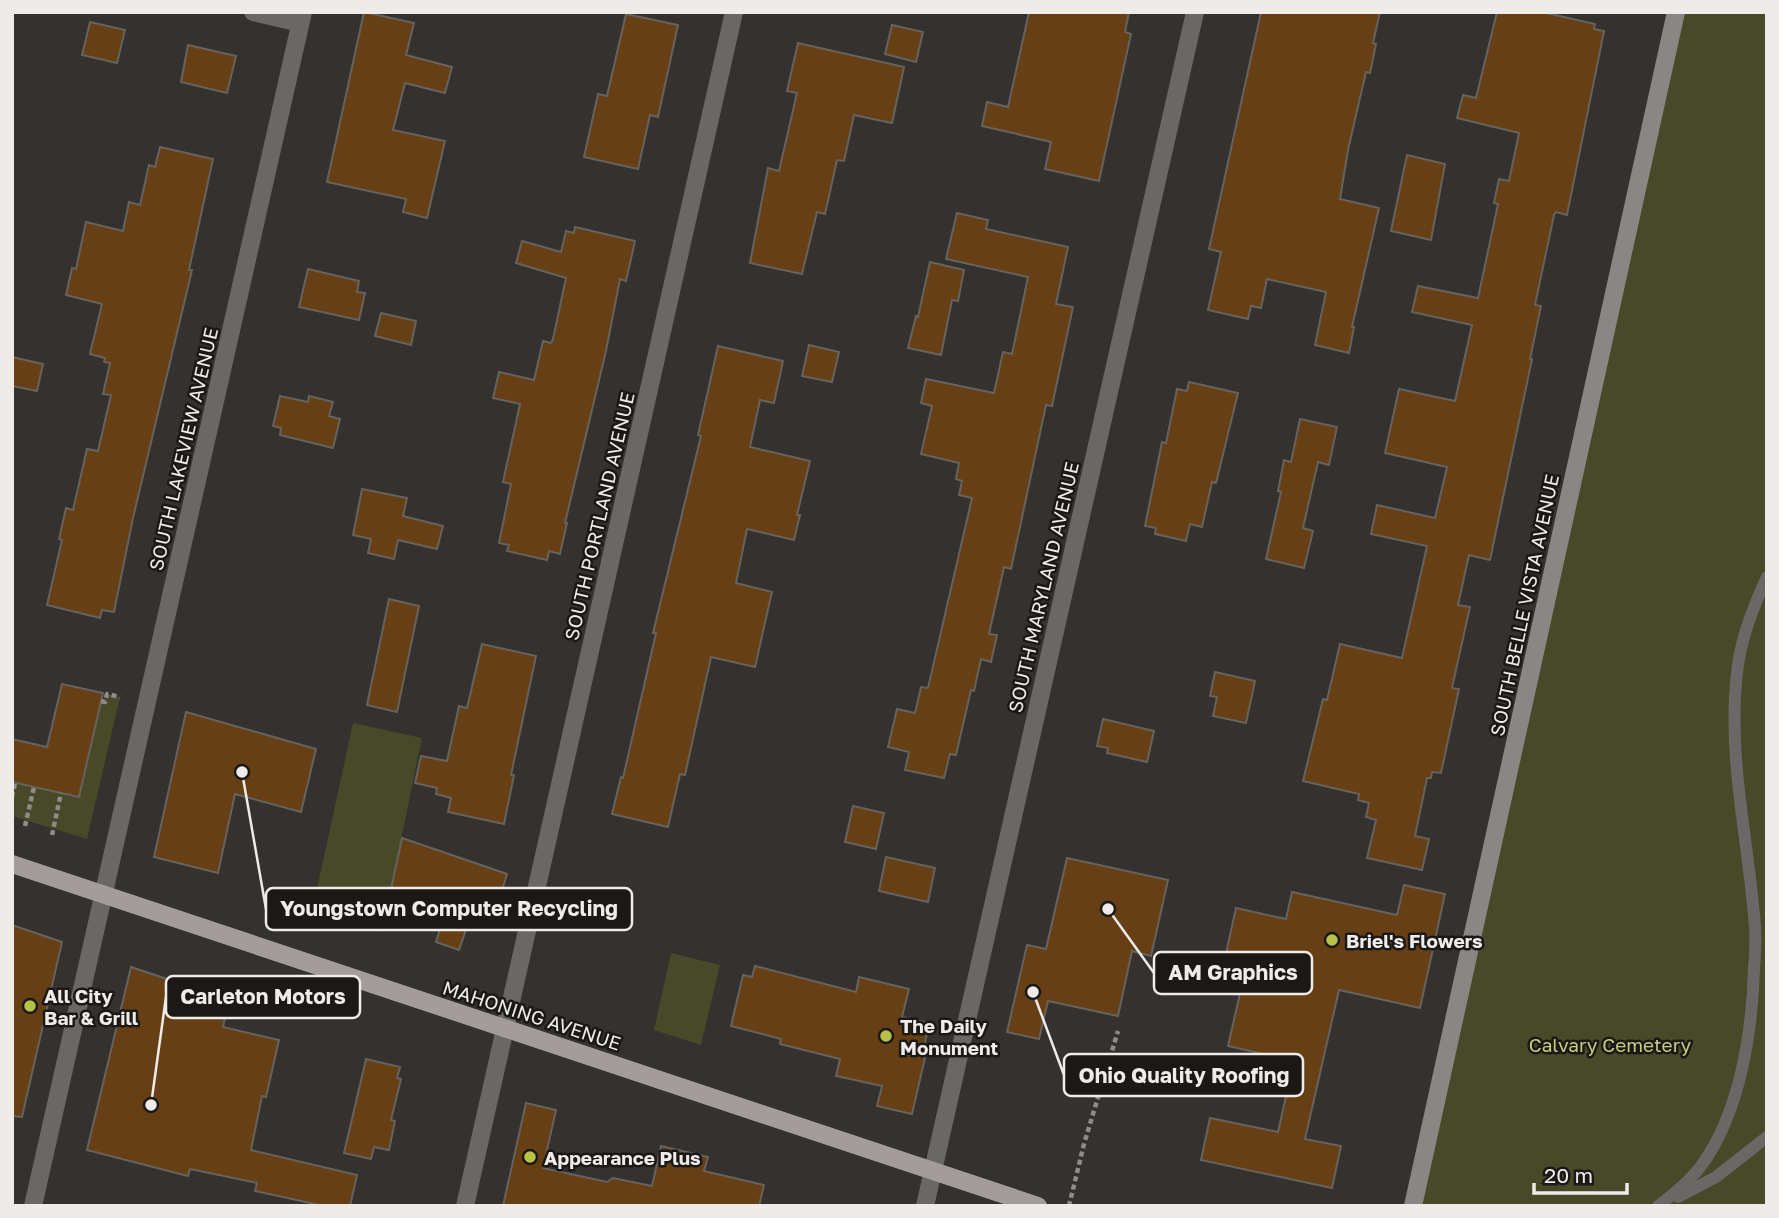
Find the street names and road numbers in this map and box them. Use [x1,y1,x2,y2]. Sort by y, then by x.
street label: SOUTH LAKEVIEW AVENUE [144,325,222,573]
street label: SOUTH PORTLAND AVENUE [559,390,639,642]
street label: SOUTH MARYLAND AVENUE [1003,459,1083,715]
street label: SOUTH BELLE VISTA AVENUE [1485,472,1563,738]
street label: MAHONING AVENUE [440,975,624,1055]

